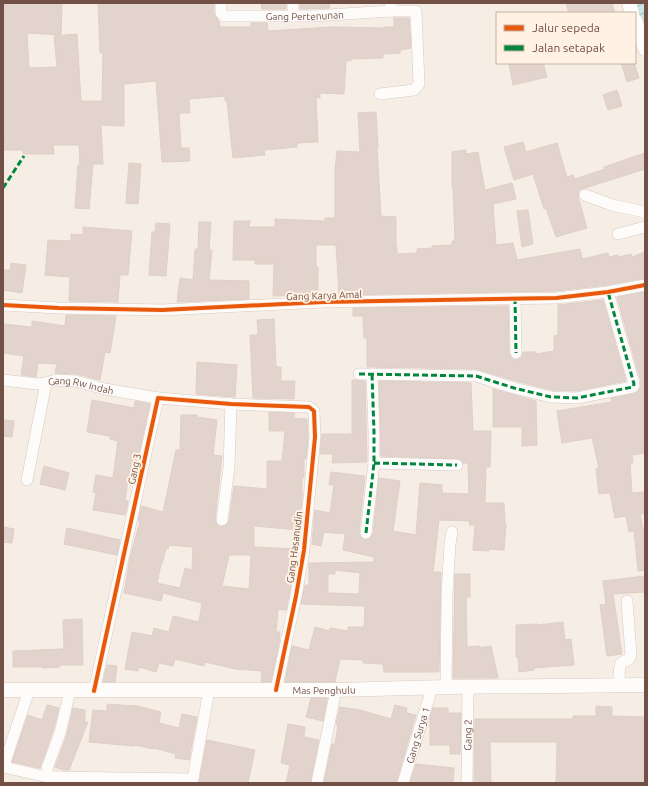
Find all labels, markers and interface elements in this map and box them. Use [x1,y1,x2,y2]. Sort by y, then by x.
street label: Gang Pertenunan [266,9,344,22]
legend [496,12,636,64]
text: Jalur sepeda [532,21,600,34]
text: Jalan setapak [532,41,605,54]
street label: Gang Karya Amal [286,289,363,302]
street label: Gang Rw Indah [47,375,114,396]
street label: Gang 3 [126,453,143,485]
street label: Gang Hasanudin [285,510,304,584]
street label: Mas Penghulu [292,684,356,696]
street label: Gang Surya 1 [404,706,432,765]
street label: Gang 2 [462,719,474,751]

